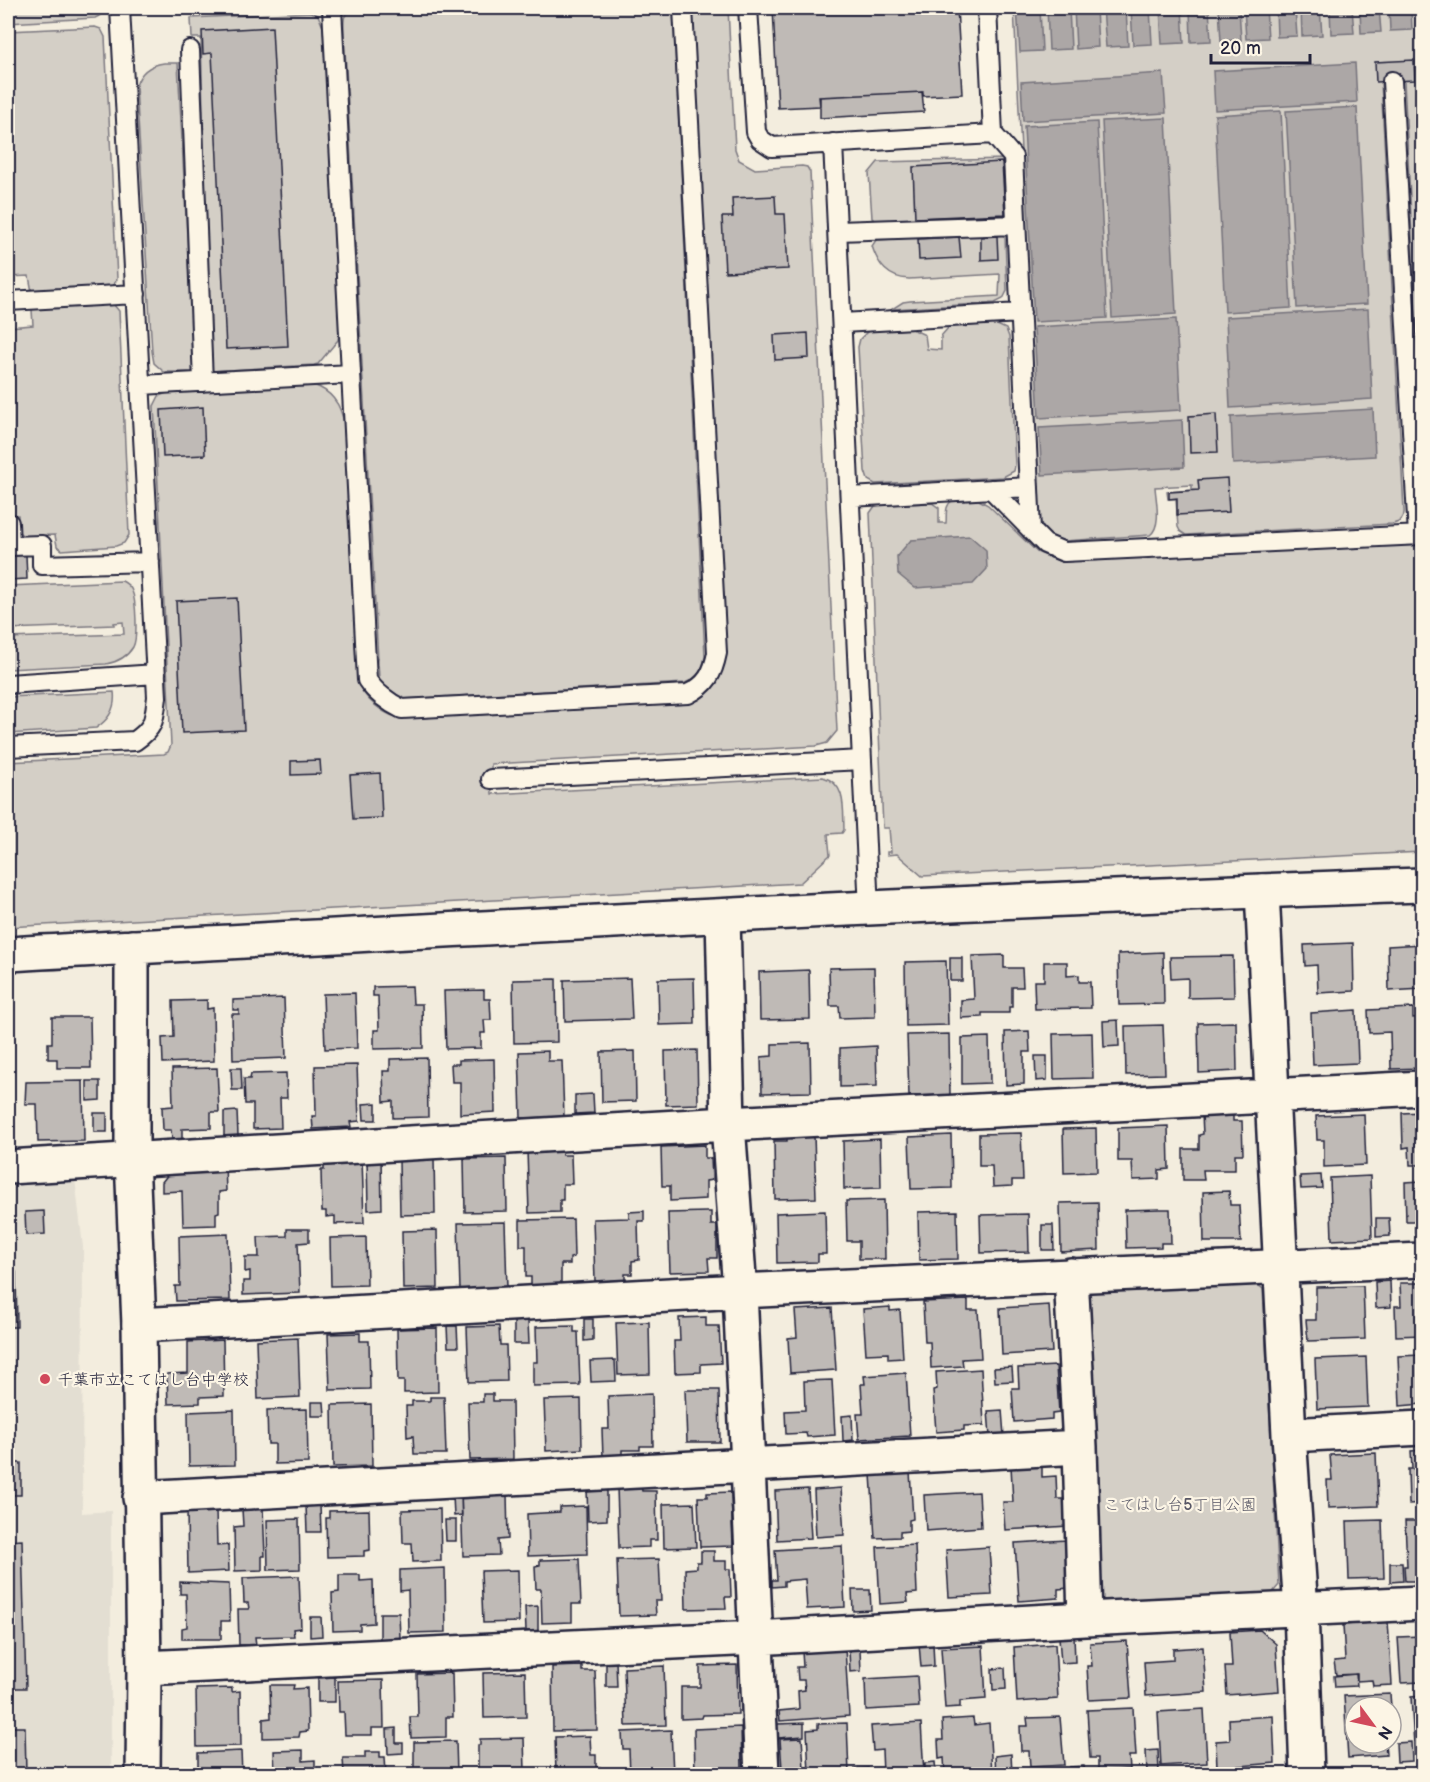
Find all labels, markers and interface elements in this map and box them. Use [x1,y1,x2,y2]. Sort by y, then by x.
scale bar [1211,27,1310,65]
text: 20 m [1220,38,1261,59]
place label: 千葉市立こてはし台中学校 [57,1371,249,1390]
marker: 千葉市立こてはし台中学校 [38,1372,52,1386]
park label: こてはし台5丁目公園 [1104,1496,1256,1515]
north arrow [1343,1695,1403,1755]
text: N [1373,1722,1396,1743]

